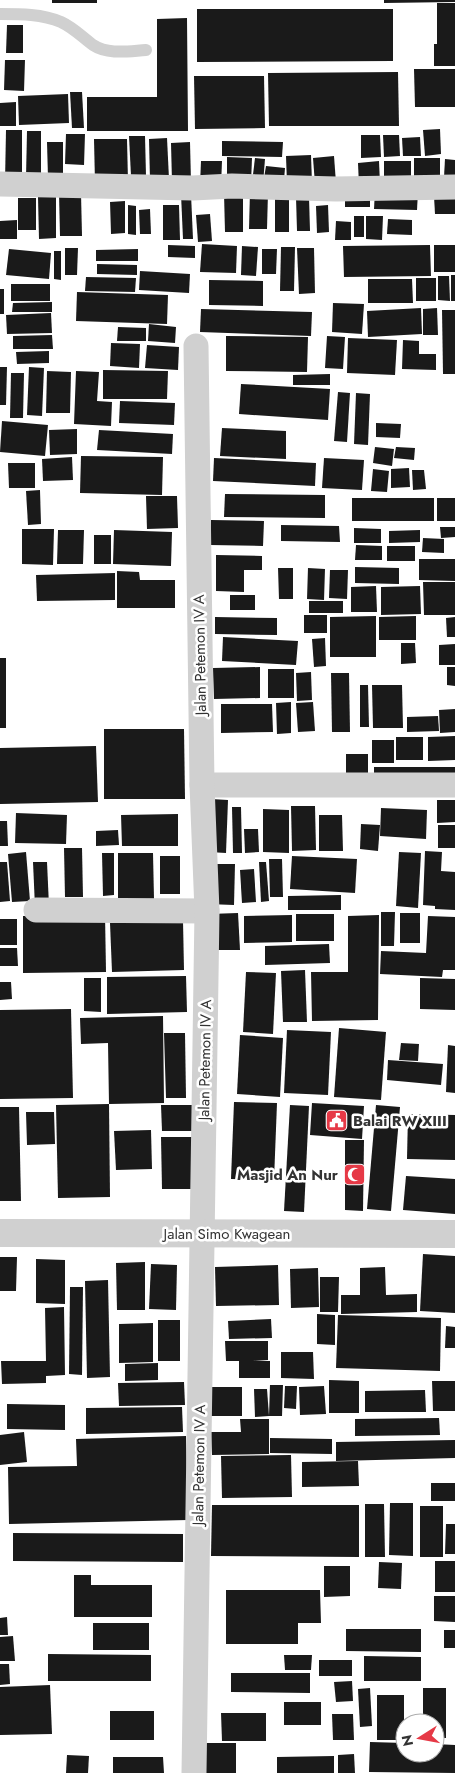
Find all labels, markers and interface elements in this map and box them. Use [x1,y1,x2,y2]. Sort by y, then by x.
street label: Jalan Petemon IV A [188,594,212,718]
street label: Jalan Petemon IV A [193,999,217,1123]
public building icon: Balai RW XIII [325,1109,349,1133]
place label: Balai RW XIII [353,1110,447,1132]
mosque icon: Masjid An Nur [342,1163,366,1187]
place label: Masjid An Nur [237,1164,339,1186]
street label: Jalan Simo Kwagean [162,1223,290,1245]
street label: Jalan Petemon IV A [187,1404,211,1528]
north arrow [395,1713,445,1763]
text: N [396,1733,418,1748]

